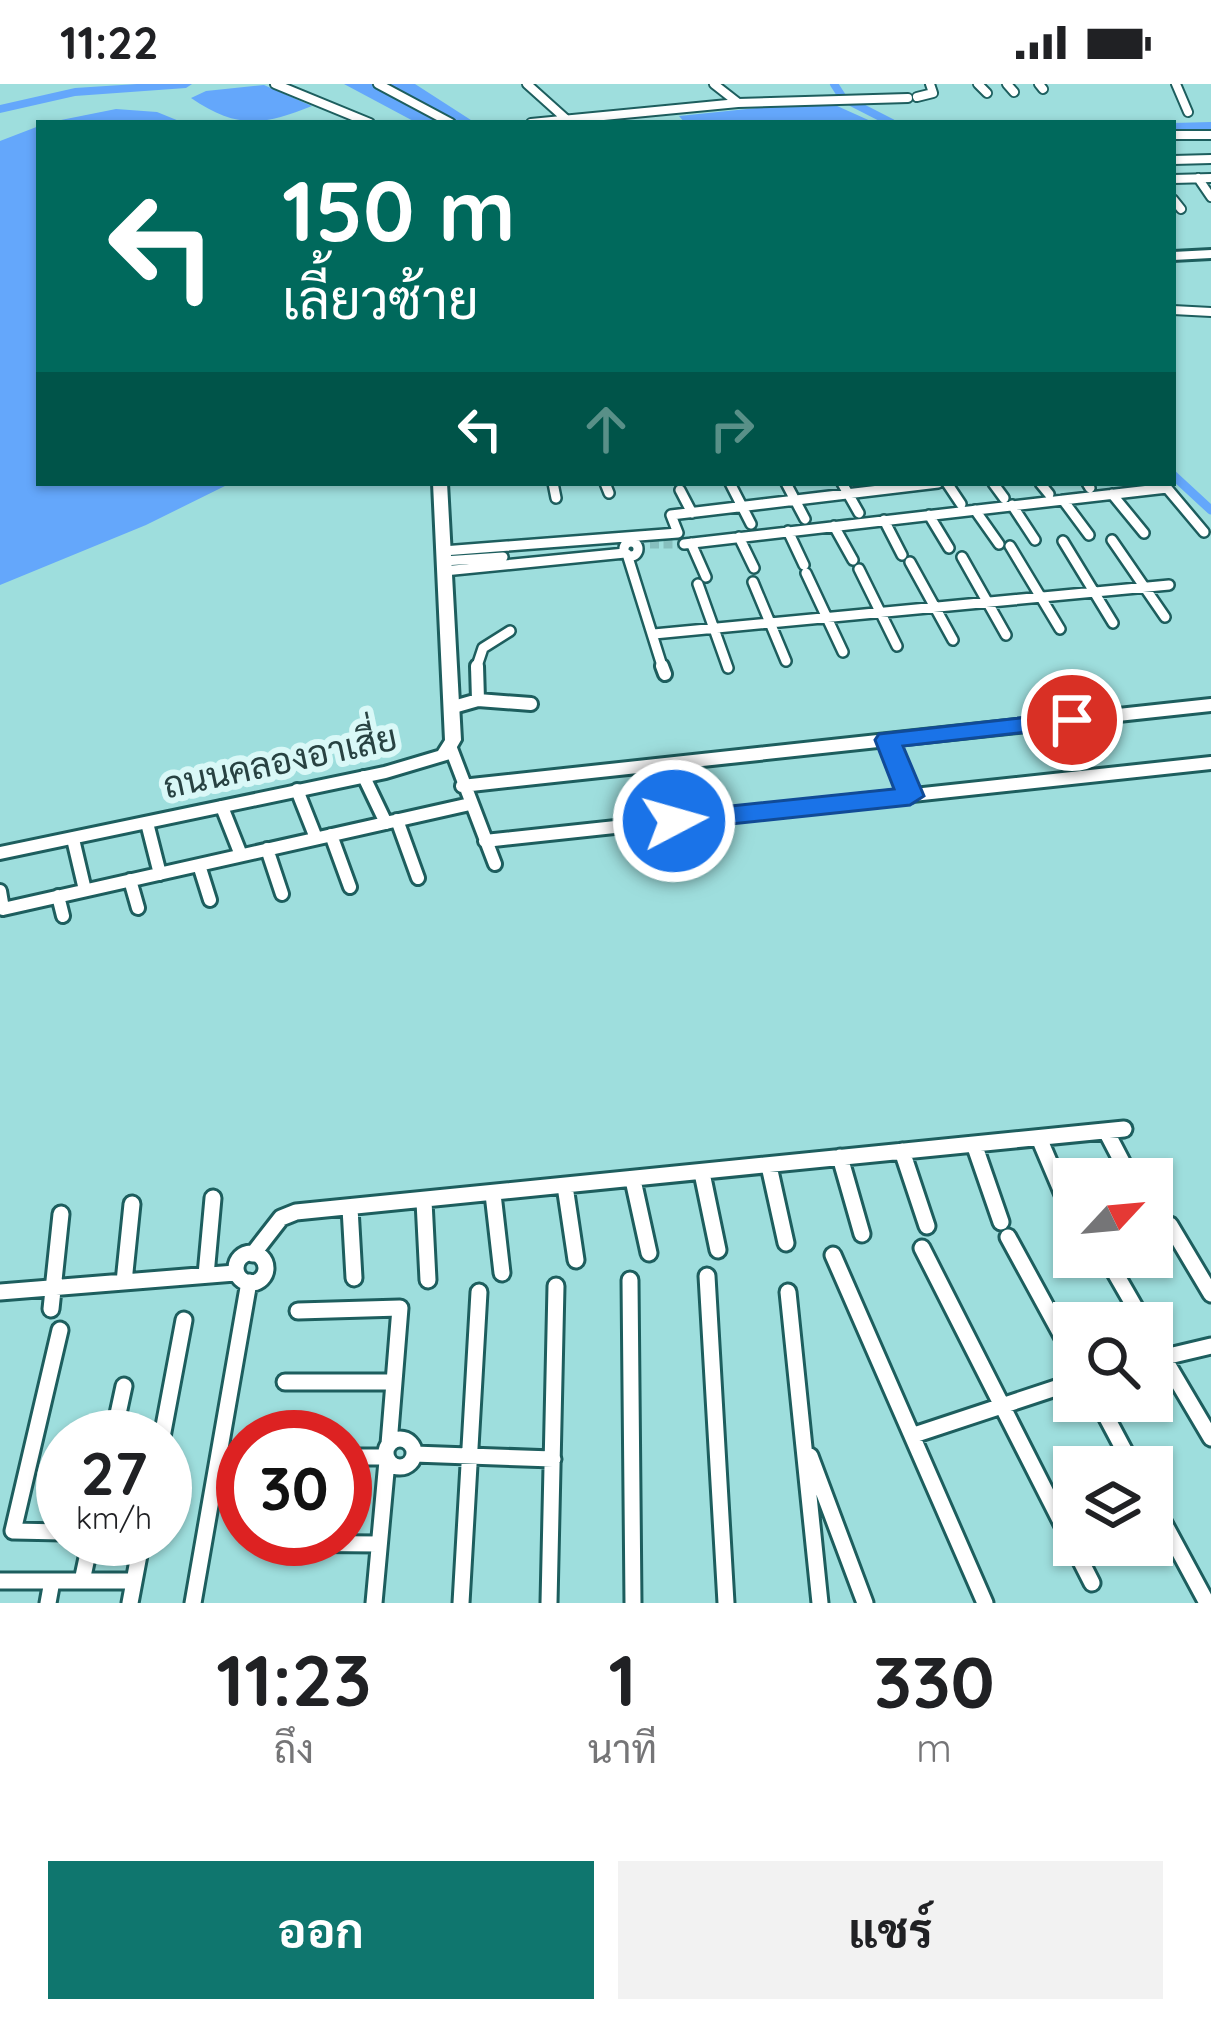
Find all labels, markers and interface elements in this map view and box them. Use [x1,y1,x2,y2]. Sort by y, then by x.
text: 11:22 [60,14,159,70]
text: 150 m [282,157,516,262]
icon: left [84,168,240,324]
text: เลี้ยวซ้าย [282,265,479,333]
icon: left [447,396,513,462]
icon: ahead [573,396,639,462]
icon: right [699,396,765,462]
pin [1021,669,1123,771]
icon: arrive [1039,687,1105,753]
street label: ถนนคลองอาเสี่ย [157,707,401,807]
position arrow [611,758,737,884]
north arrow [1053,1158,1173,1278]
map controls [1053,1158,1173,1566]
button: search [1053,1302,1173,1422]
speed limit sign: 30 [216,1410,372,1566]
text: 27 [80,1435,148,1510]
button: layers [1053,1446,1173,1566]
text: km/h [76,1499,152,1537]
text: 11:23 [216,1634,372,1724]
text: 1 [608,1634,636,1724]
text: 330 [873,1636,995,1726]
text: m [916,1723,952,1772]
text: ถึง [274,1724,314,1773]
text: นาที [588,1724,657,1773]
button: ออก [48,1861,594,1999]
button: แชร์ [618,1861,1163,1999]

